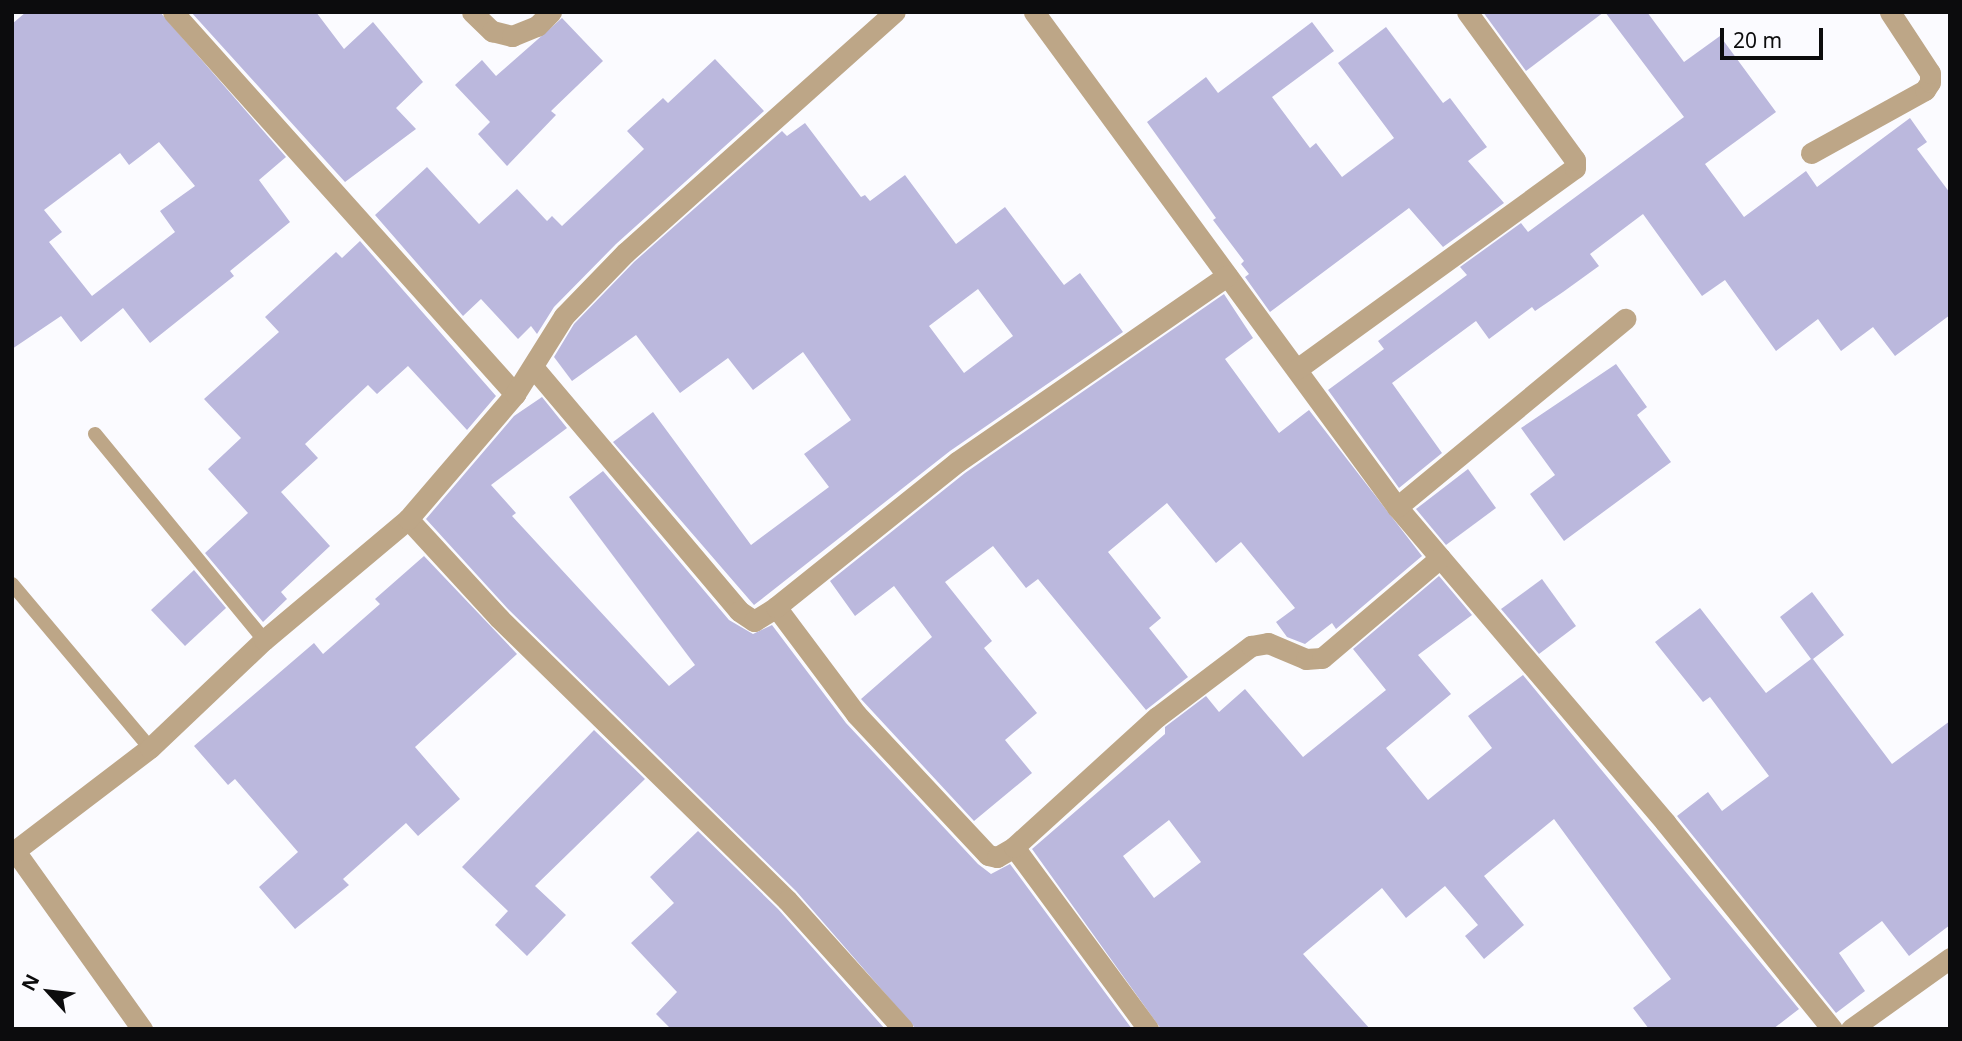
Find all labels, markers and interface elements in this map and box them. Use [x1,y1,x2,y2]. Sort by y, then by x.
scale bar [1724,14,1827,58]
text: 20 m [1733,26,1782,54]
north arrow [14,957,84,1027]
text: N [15,970,45,995]

